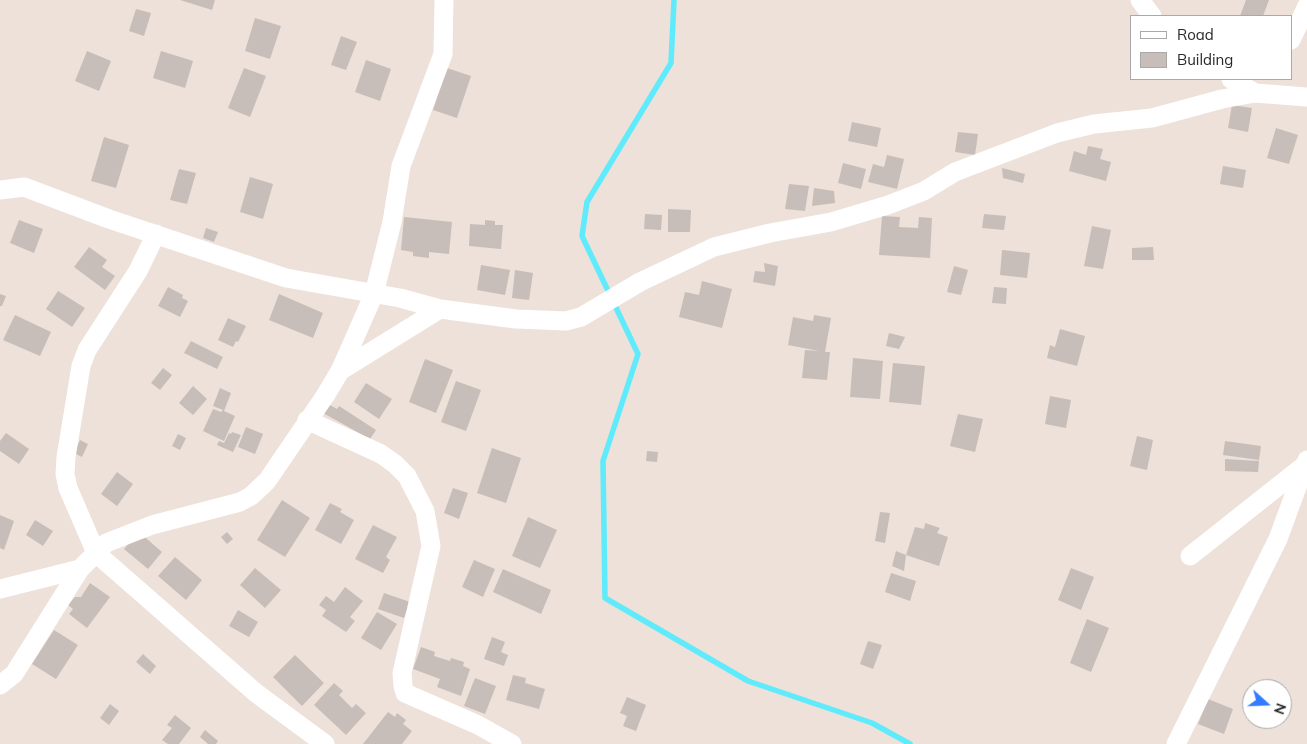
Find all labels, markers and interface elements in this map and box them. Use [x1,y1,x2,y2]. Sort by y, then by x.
legend [1130,15,1292,80]
text: Road [1177,25,1214,44]
text: Building [1177,50,1233,69]
north arrow [1242,679,1292,729]
text: N [1270,701,1290,717]

